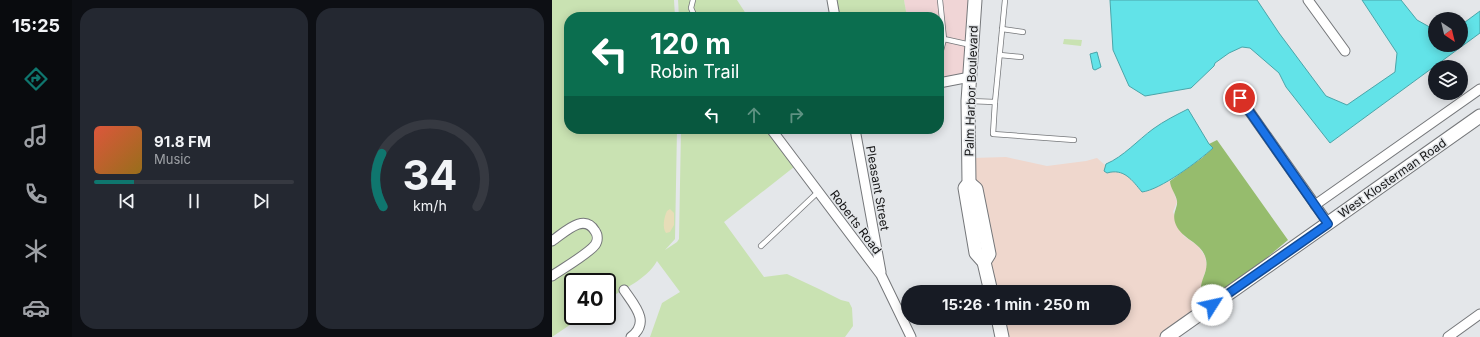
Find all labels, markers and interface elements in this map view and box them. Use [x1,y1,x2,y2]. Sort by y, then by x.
north arrow [1428,12,1468,52]
map controls [1428,12,1468,100]
text: 15:25 [12,15,60,36]
street label: Palm Harbor Boulevard [961,25,981,157]
text: 120 m [650,27,731,61]
icon: left [584,28,636,80]
button: layers [1428,60,1468,100]
text: Robin Trail [650,61,739,82]
icon: directions [22,65,50,93]
pin [1223,81,1257,115]
icon: arrive [1229,87,1251,109]
icon: left [701,104,723,126]
icon: ahead [743,104,765,126]
icon: right [785,104,807,126]
icon: music [22,122,50,150]
text: 91.8 FM [154,132,211,151]
street label: West Klosterman Road [1335,135,1449,221]
street label: Pleasant Street [863,144,893,232]
text: 34 [403,149,457,199]
text: Music [154,151,191,167]
icon: phone [22,180,50,208]
street label: Roberts Road [827,187,885,257]
icon: previous [116,190,138,212]
icon: pause [183,190,205,212]
icon: next [250,190,272,212]
text: km/h [413,196,447,213]
icon: climate [22,237,50,265]
speed limit sign: 40 [564,273,616,325]
position arrow [1191,284,1233,326]
icon: car [22,294,50,322]
text: 15:26 · 1 min · 250 m [942,295,1090,314]

